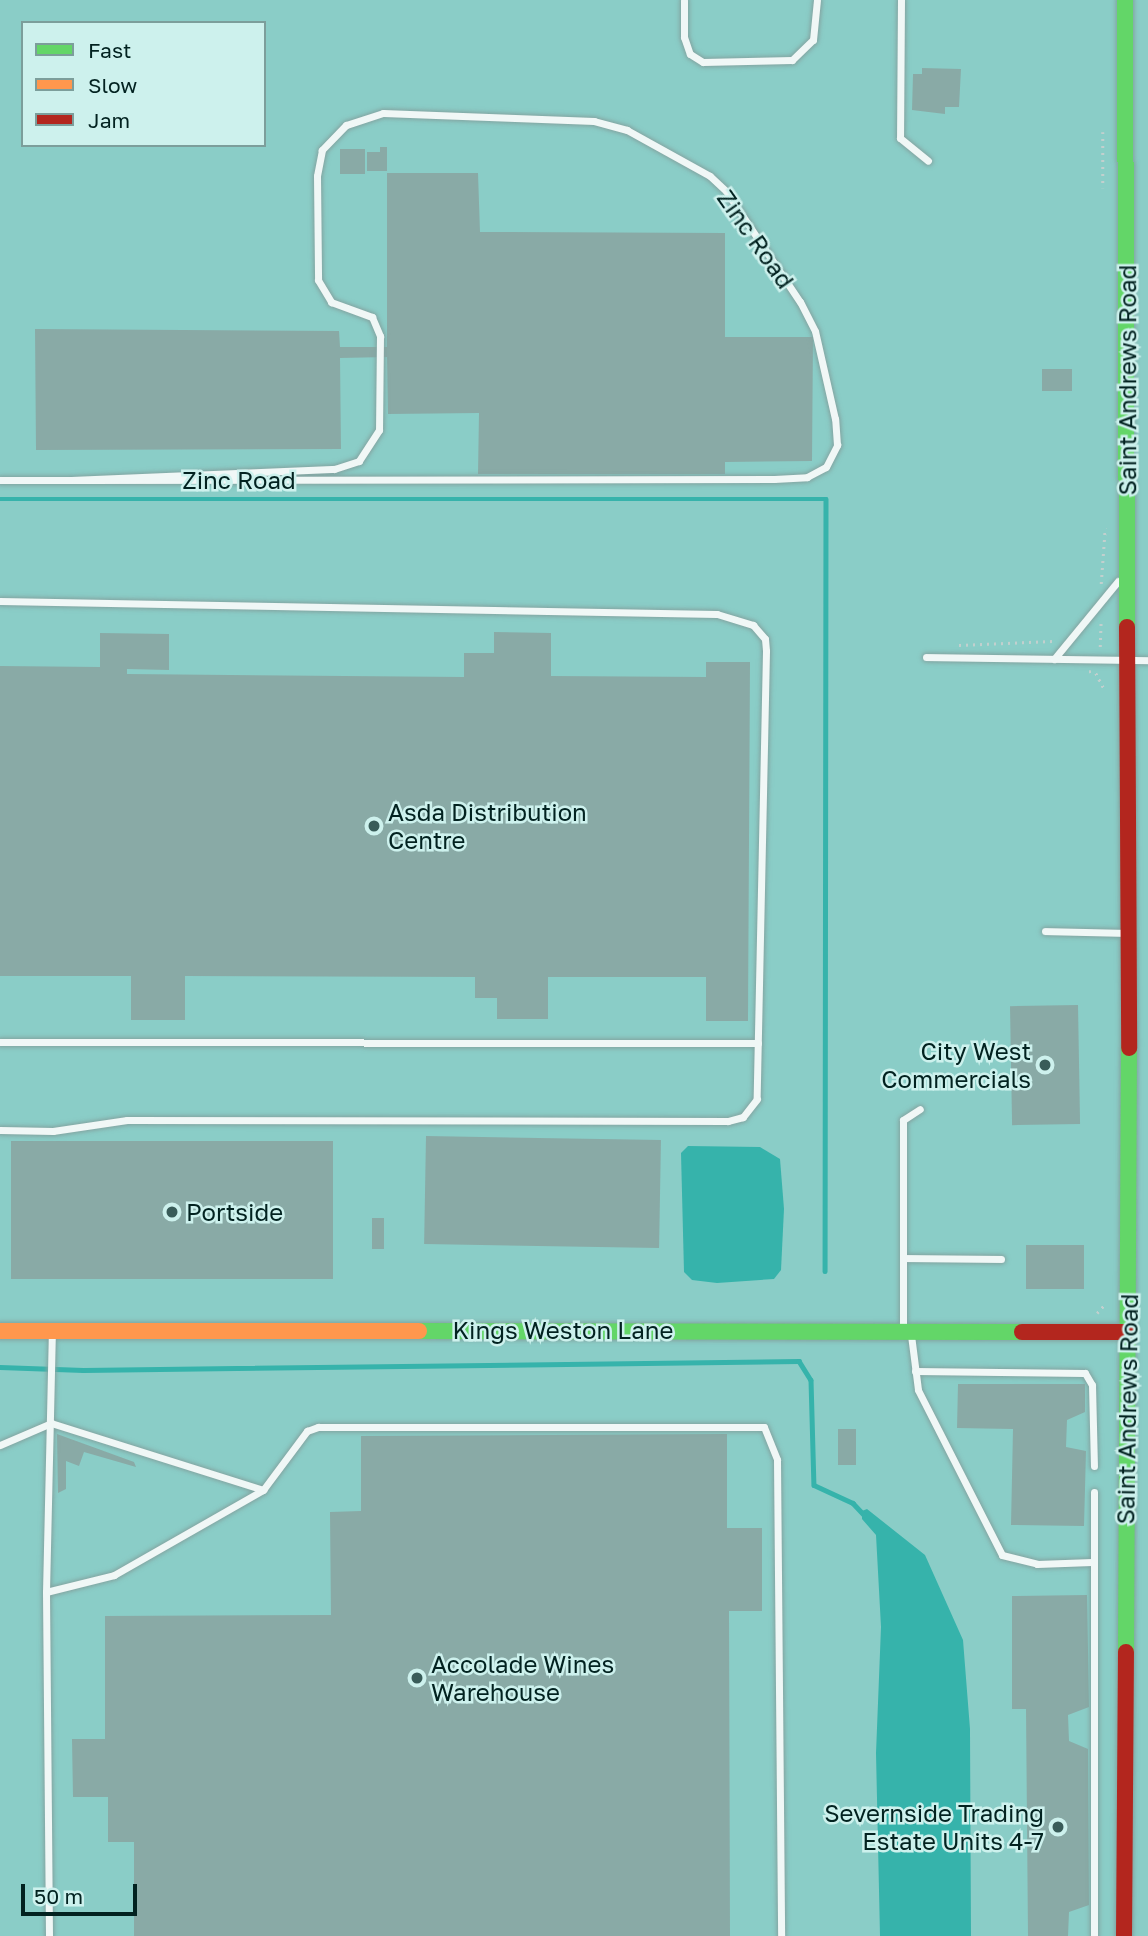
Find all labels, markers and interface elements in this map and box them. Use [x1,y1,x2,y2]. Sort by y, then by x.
legend [21,21,266,147]
text: Fast [88,37,131,63]
text: Slow [88,72,137,98]
text: Jam [88,107,130,133]
street label: Zinc Road [712,184,800,294]
street label: Saint Andrews Road [1113,265,1141,495]
street label: Zinc Road [182,466,296,494]
place label: Asda Distribution Centre [388,798,587,854]
marker: Asda Distribution Centre [366,818,382,834]
place label: City West Commercials [881,1037,1031,1093]
marker: City West Commercials [1037,1057,1053,1073]
place label: Portside [186,1198,283,1226]
marker: Portside [164,1204,180,1220]
street label: Saint Andrews Road [1111,1293,1143,1525]
street label: Kings Weston Lane [453,1316,673,1344]
place label: Accolade Wines Warehouse [431,1650,614,1706]
marker: Accolade Wines Warehouse [409,1670,425,1686]
place label: Severnside Trading Estate Units 4-7 [824,1799,1044,1855]
marker: Severnside Trading Estate Units 4-7 [1050,1819,1066,1835]
scale bar [24,1870,140,1914]
text: 50 m [34,1883,83,1909]

